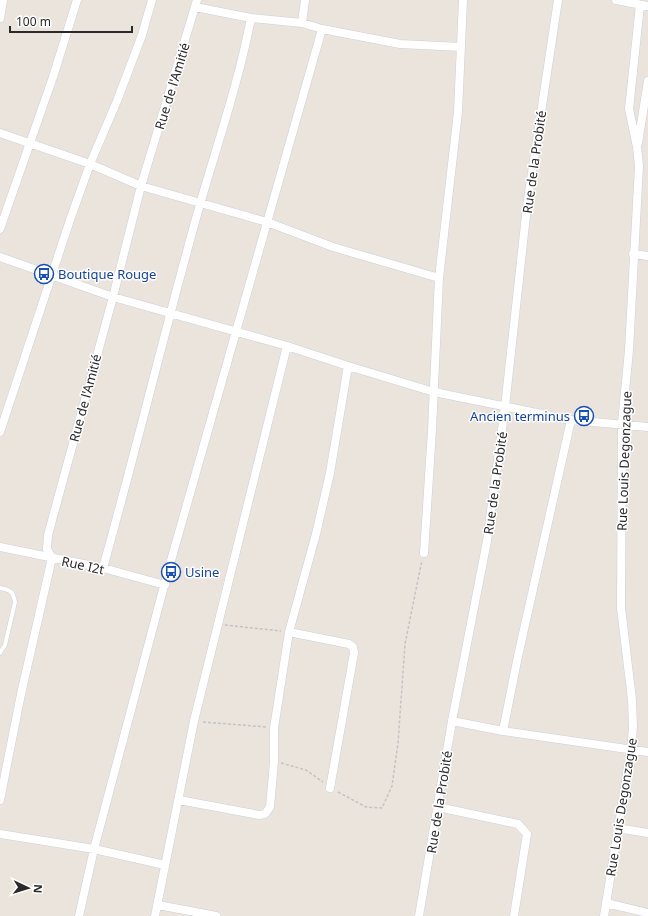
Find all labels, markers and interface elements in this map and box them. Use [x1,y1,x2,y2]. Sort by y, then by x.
scale bar [10,8,132,34]
text: 100 m [16,13,51,30]
street label: Rue de l'Amitié [150,40,194,132]
street label: Rue de la Probité [518,109,550,215]
bus stop icon: Boutique Rouge [33,263,55,285]
place label: Boutique Rouge [58,265,156,283]
street label: Rue de l'Amitié [65,352,105,444]
street label: Rue Louis Degonzague [613,391,635,531]
bus stop icon: Ancien terminus [573,405,595,427]
place label: Ancien terminus [470,407,570,425]
street label: Rue de la Probité [479,430,511,536]
street label: Rue I2t [60,552,106,578]
bus stop icon: Usine [160,561,182,583]
place label: Usine [185,563,219,581]
street label: Rue Louis Degonzague [601,736,641,878]
street label: Rue de la Probité [422,749,456,855]
north arrow [8,868,48,908]
text: N [31,884,46,894]

